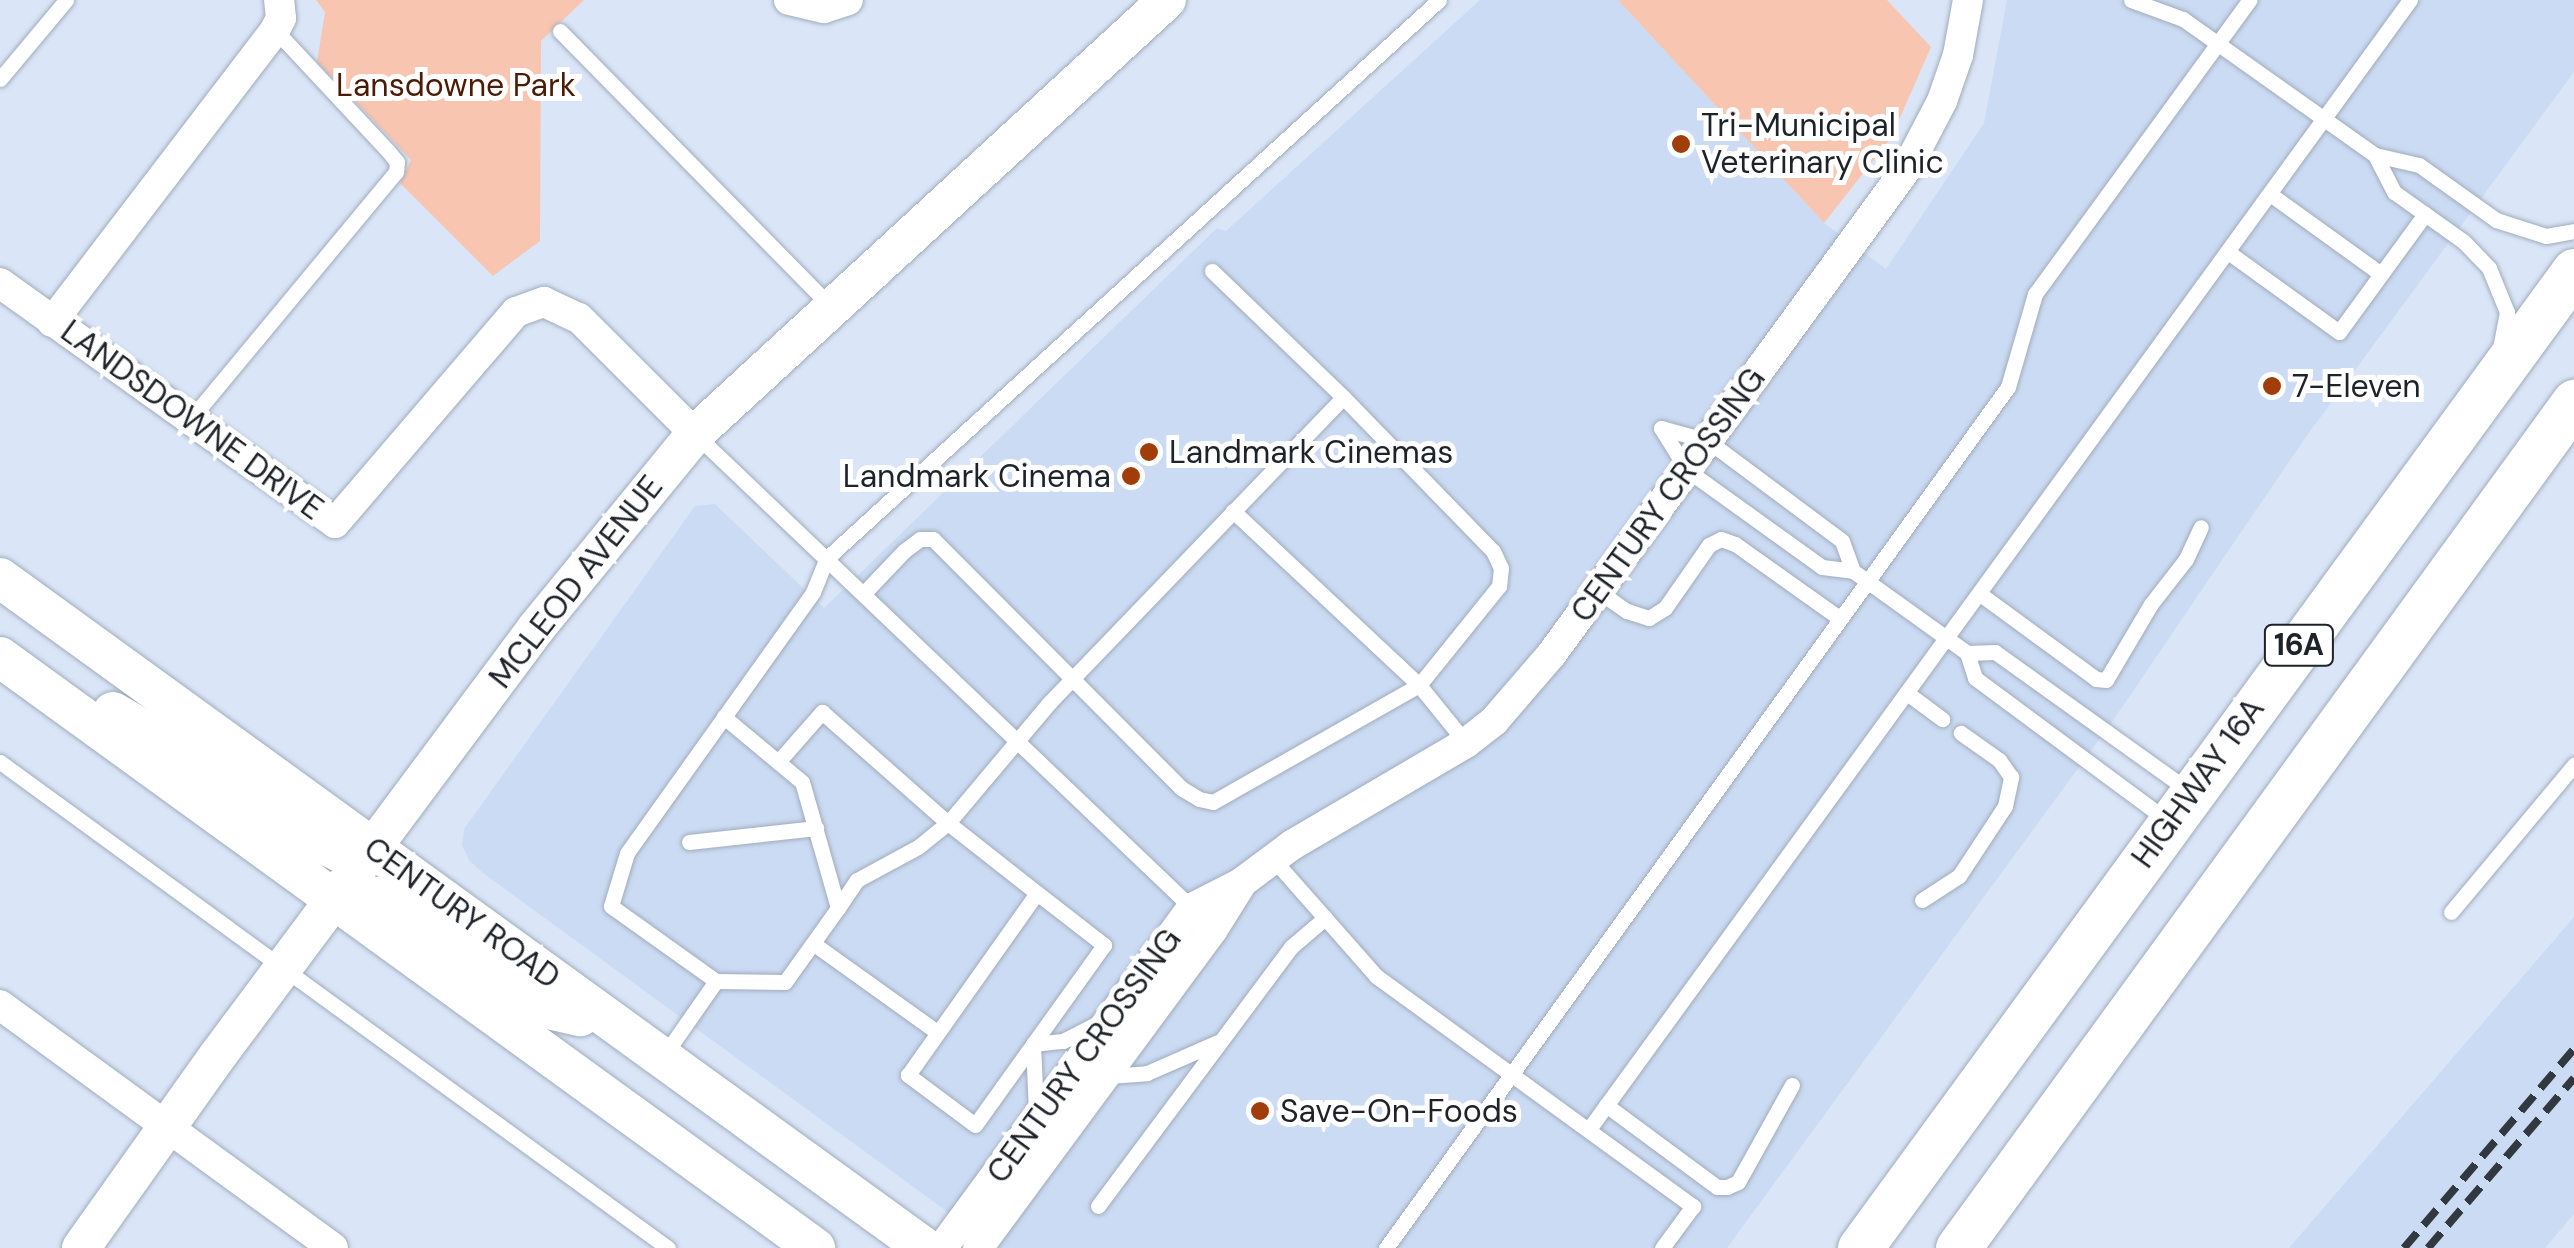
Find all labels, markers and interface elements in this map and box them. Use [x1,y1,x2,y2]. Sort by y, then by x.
park label: Lansdowne Park [336,66,576,104]
place label: Tri-Municipal Veterinary Clinic [1701,107,1944,182]
marker: Tri-Municipal Veterinary Clinic [1670,133,1692,155]
street label: LANDSDOWNE DRIVE [54,312,330,528]
street label: CENTURY CROSSING [1563,360,1773,630]
place label: 7-Eleven [2292,367,2421,405]
marker: 7-Eleven [2261,375,2283,397]
place label: Landmark Cinemas [1169,433,1453,471]
marker: Landmark Cinemas [1138,441,1160,463]
place label: Landmark Cinema [843,457,1111,495]
marker: Landmark Cinema [1120,465,1142,487]
street label: MCLEOD AVENUE [481,468,671,696]
road number: 16A [2262,620,2336,670]
street label: HIGHWAY 16A [2124,691,2272,875]
street label: CENTURY ROAD [357,829,567,997]
street label: CENTURY CROSSING [979,921,1189,1191]
place label: Save-On-Foods [1280,1092,1518,1130]
marker: Save-On-Foods [1249,1100,1271,1122]

